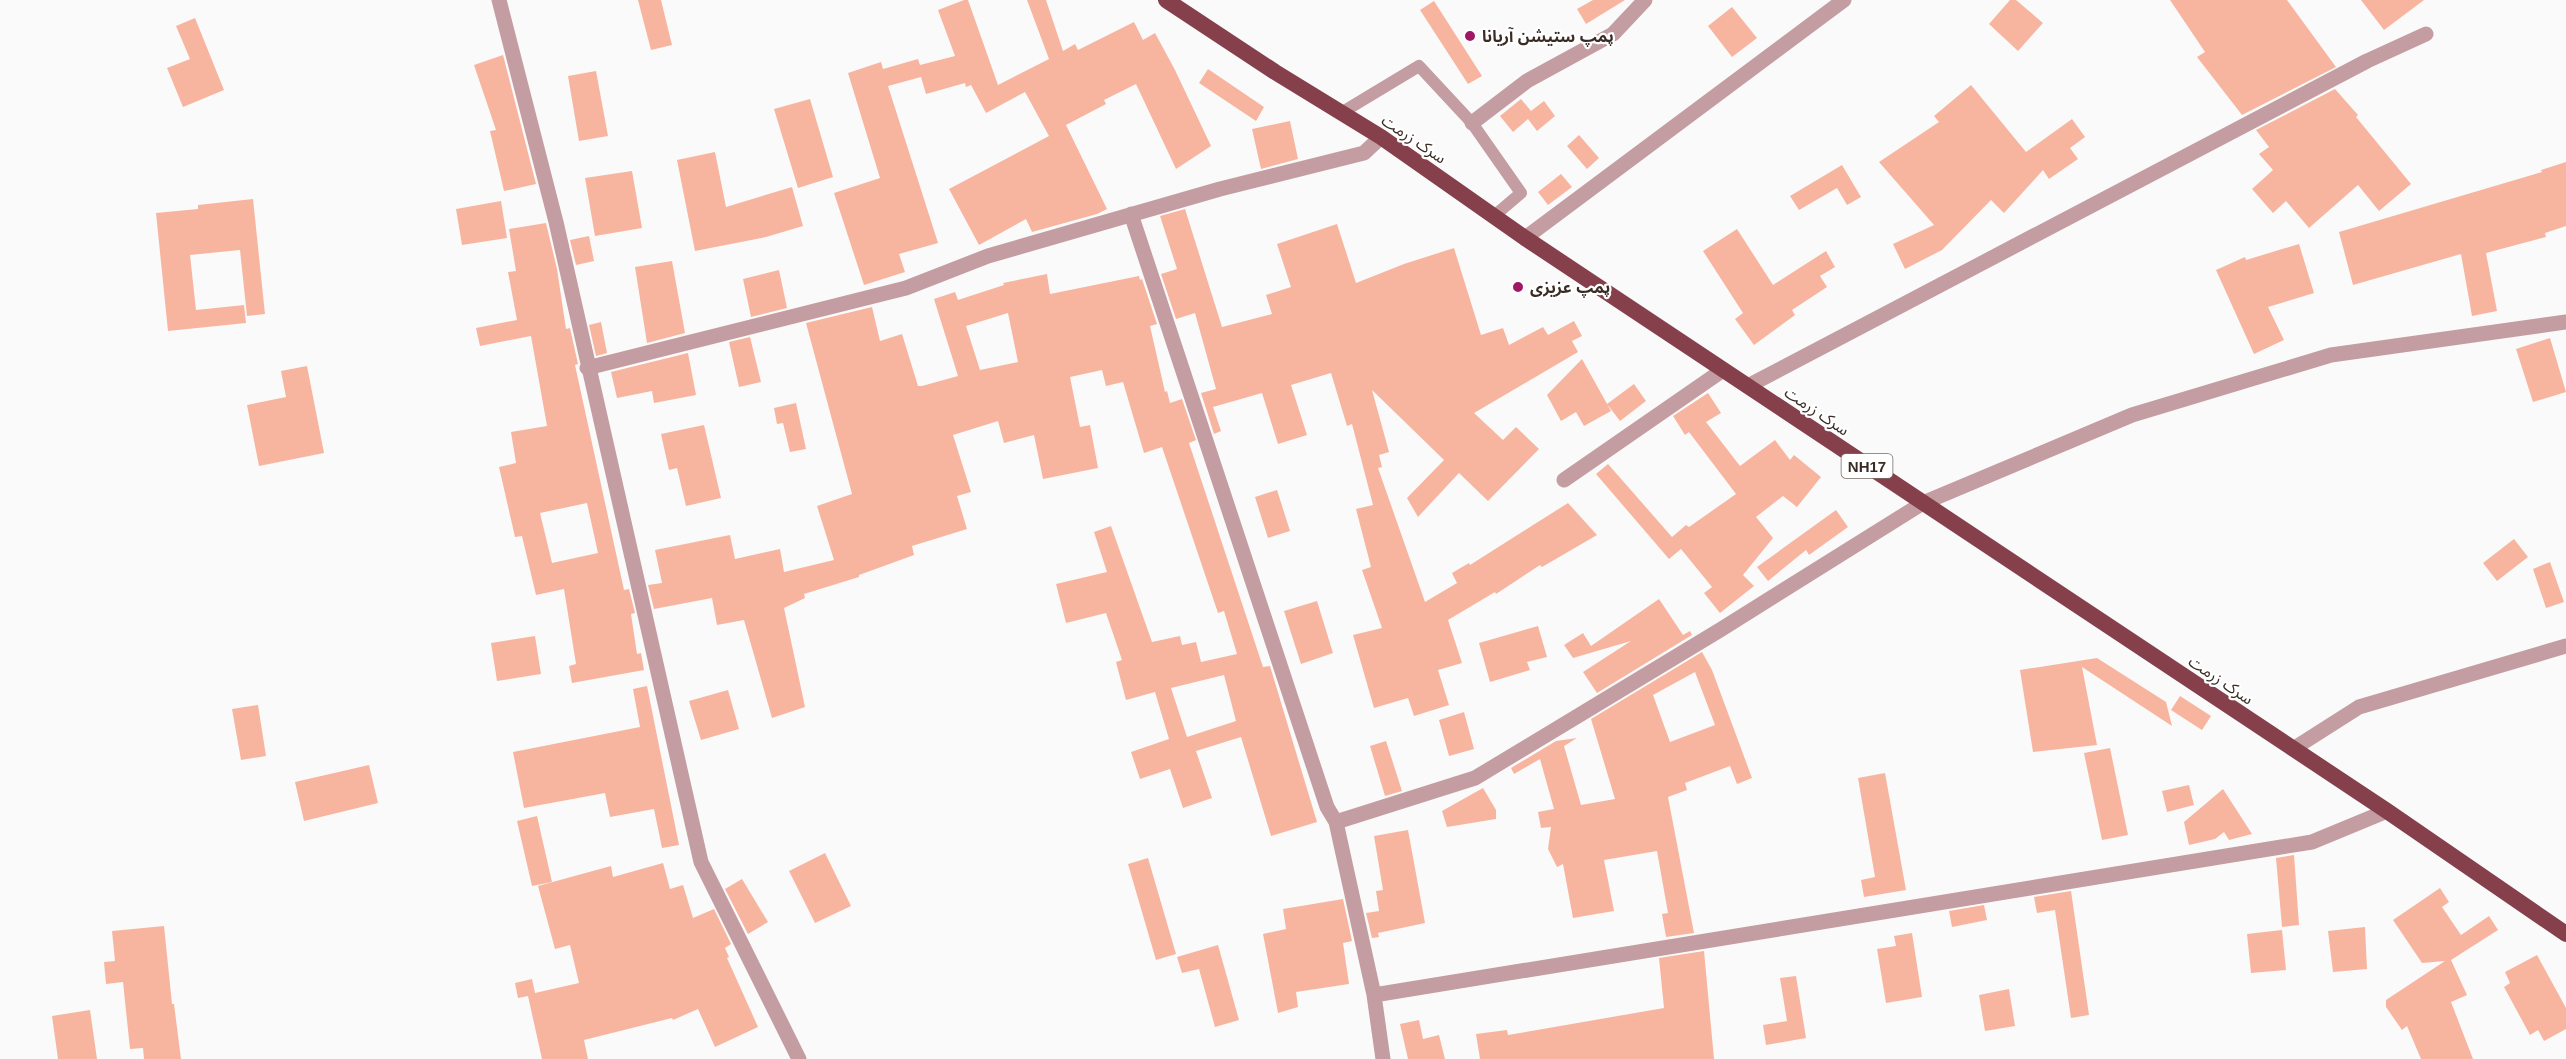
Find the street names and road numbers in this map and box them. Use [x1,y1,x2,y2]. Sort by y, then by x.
street label: سرک زرمت [1378,111,1449,167]
street label: سرک زرمت [1781,383,1852,439]
road number: NH17 [1842,454,1892,478]
street label: سرک زرمت [2185,652,2256,708]

